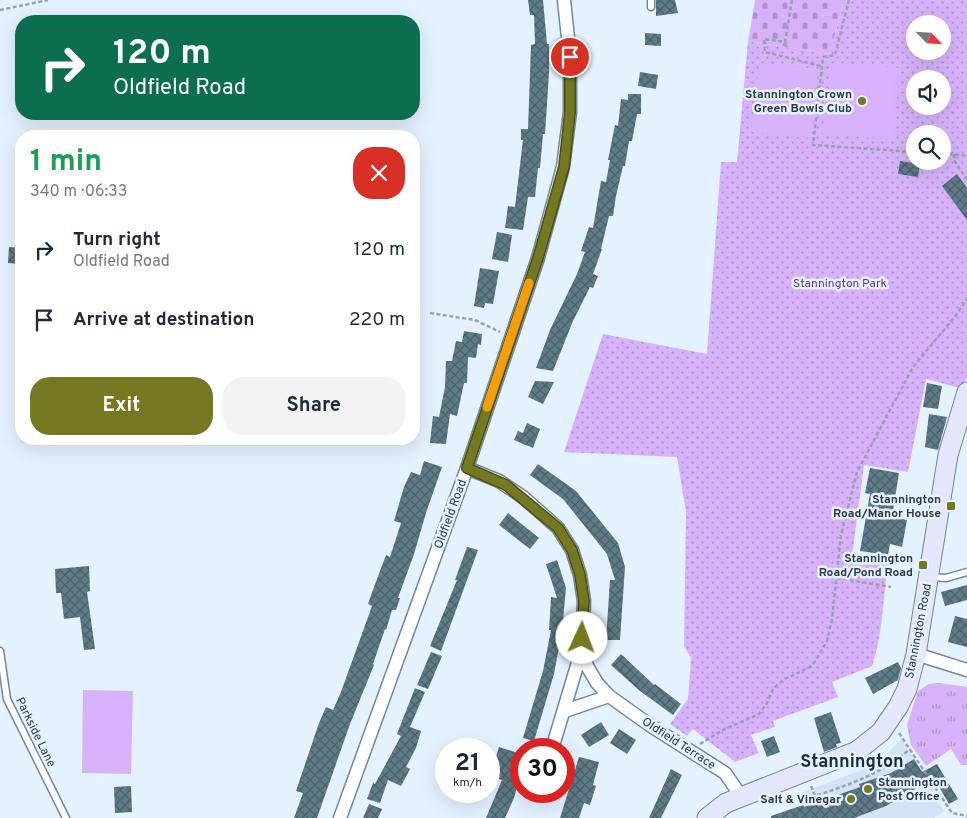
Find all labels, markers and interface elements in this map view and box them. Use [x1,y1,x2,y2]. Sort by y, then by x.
north arrow [906,15,951,60]
map controls [906,15,951,170]
text: 120 m [113,32,211,76]
icon: right [30,35,95,100]
pin [549,36,591,78]
icon: arrive [556,43,584,71]
button: sound [906,70,951,115]
text: Oldfield Road [113,75,246,102]
place label: Stannington Crown Green Bowls Club [745,87,852,117]
marker: Stannington Crown Green Bowls Club [856,95,868,107]
button: search [906,125,951,170]
text: 1 min [30,144,102,181]
button: close [353,147,405,199]
text: 340 m · 06:33 [30,182,127,202]
text: Turn right [73,228,161,252]
icon: right [30,236,58,264]
text: 120 m [354,238,405,262]
text: Oldfield Road [73,252,170,272]
park label: Stannington Park [793,276,887,292]
icon: arrive [30,306,58,334]
text: Arrive at destination [73,308,254,332]
text: 220 m [349,308,405,332]
button: Exit [30,377,213,435]
button: Share [223,377,405,435]
street label: Oldfield Road [431,477,471,551]
place label: Stannington Road/Manor House [833,492,941,522]
marker: Stannington Road/Manor House [945,500,957,512]
place label: Stannington Road/Pond Road [819,551,913,581]
marker: Stannington Road/Pond Road [917,559,929,571]
street label: Stannington Road [902,582,936,680]
position arrow [555,611,607,663]
street label: Parkside Lane [11,695,59,770]
street label: Oldfield Terrace [638,714,718,774]
speed limit sign: 30 [510,738,575,803]
text: 21 [455,748,480,780]
district label: Stannington [800,751,904,774]
text: km/h [453,775,482,791]
place label: Stannington Post Office [878,775,947,805]
marker: Stannington Post Office [862,783,874,795]
place label: Salt & Vinegar [760,792,841,808]
marker: Salt & Vinegar [845,793,857,805]

